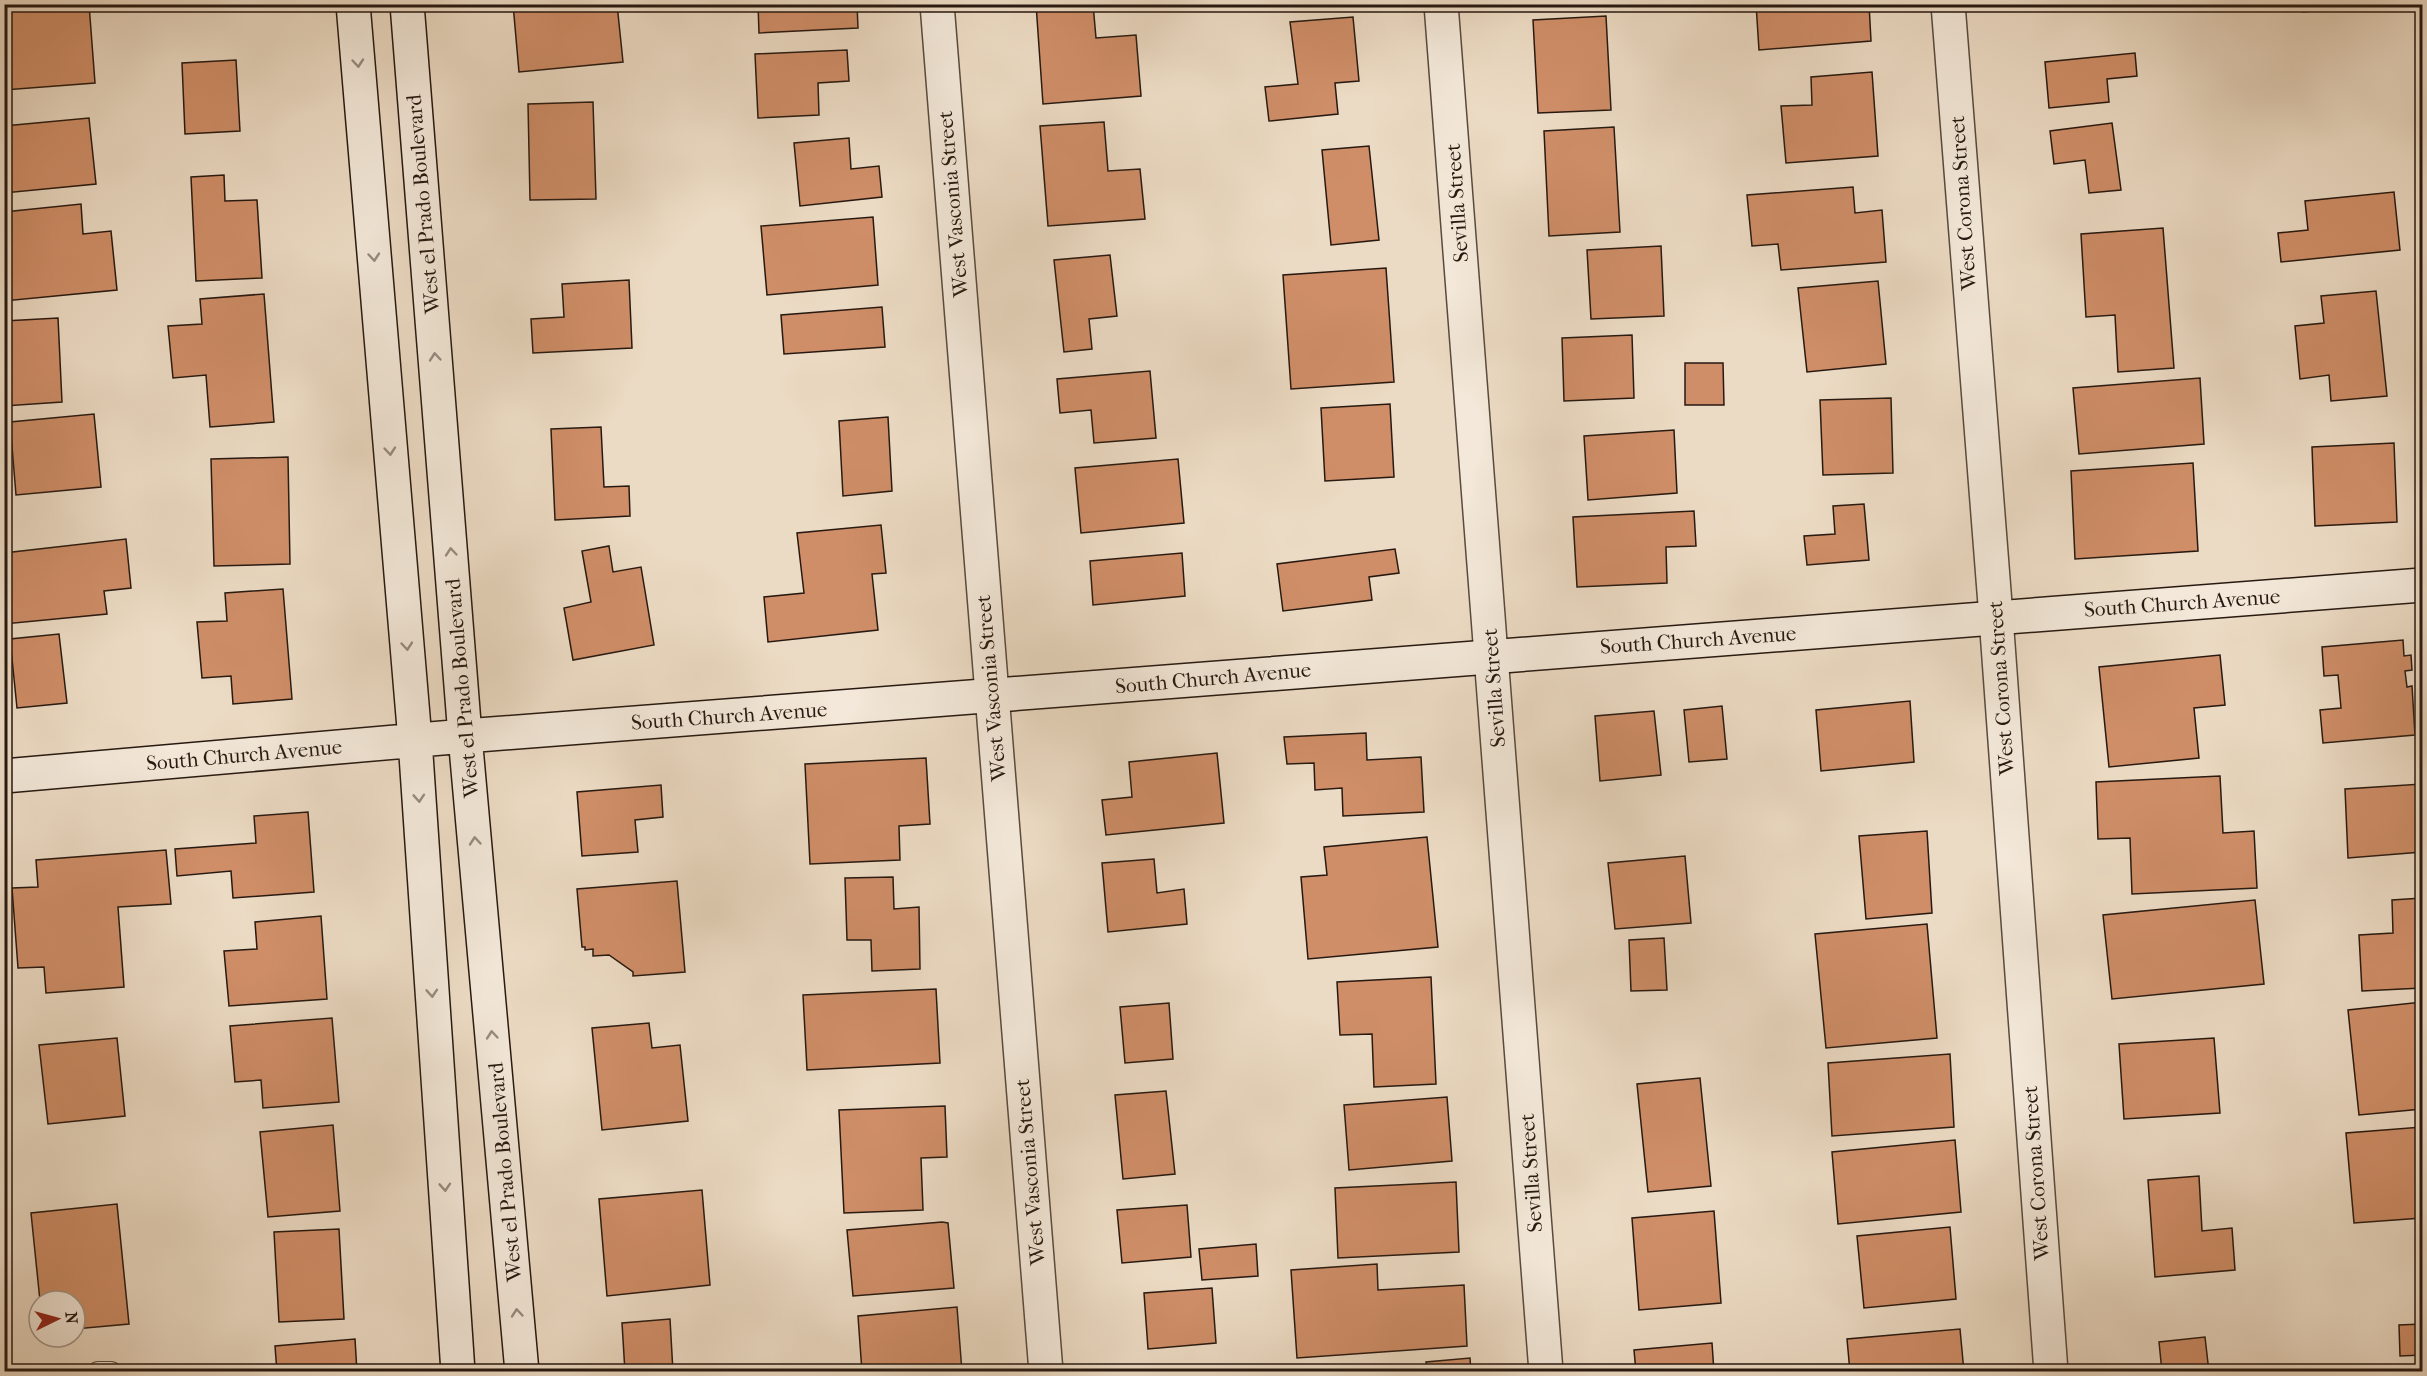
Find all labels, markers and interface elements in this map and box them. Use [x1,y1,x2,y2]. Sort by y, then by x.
one-way arrow [351,58,364,67]
street label: West el Prado Boulevard [401,93,445,316]
street label: West Vasconia Street [933,109,973,299]
street label: West Corona Street [1945,114,1981,292]
street label: Sevilla Street [1441,142,1473,263]
one-way arrow [367,253,380,262]
one-way arrow [429,353,442,362]
one-way arrow [384,447,397,456]
one-way arrow [444,547,457,556]
street label: West el Prado Boulevard [440,577,484,800]
street label: South Church Avenue [2083,584,2281,622]
street label: West Vasconia Street [971,593,1011,783]
street label: West Corona Street [1983,599,2019,777]
street label: South Church Avenue [1599,621,1797,659]
street label: Sevilla Street [1478,627,1510,748]
one-way arrow [400,641,413,650]
street label: South Church Avenue [1114,657,1312,699]
street label: South Church Avenue [630,697,828,735]
street label: South Church Avenue [145,734,343,776]
one-way arrow [412,794,425,803]
one-way arrow [469,837,482,846]
one-way arrow [425,988,438,997]
one-way arrow [486,1031,499,1040]
street label: West el Prado Boulevard [483,1061,527,1284]
street label: West Vasconia Street [1010,1077,1050,1267]
street label: West Corona Street [2018,1084,2054,1262]
street label: Sevilla Street [1515,1112,1547,1233]
one-way arrow [439,1183,452,1192]
north arrow [27,1289,87,1349]
one-way arrow [511,1309,524,1318]
text: N [61,1311,82,1325]

